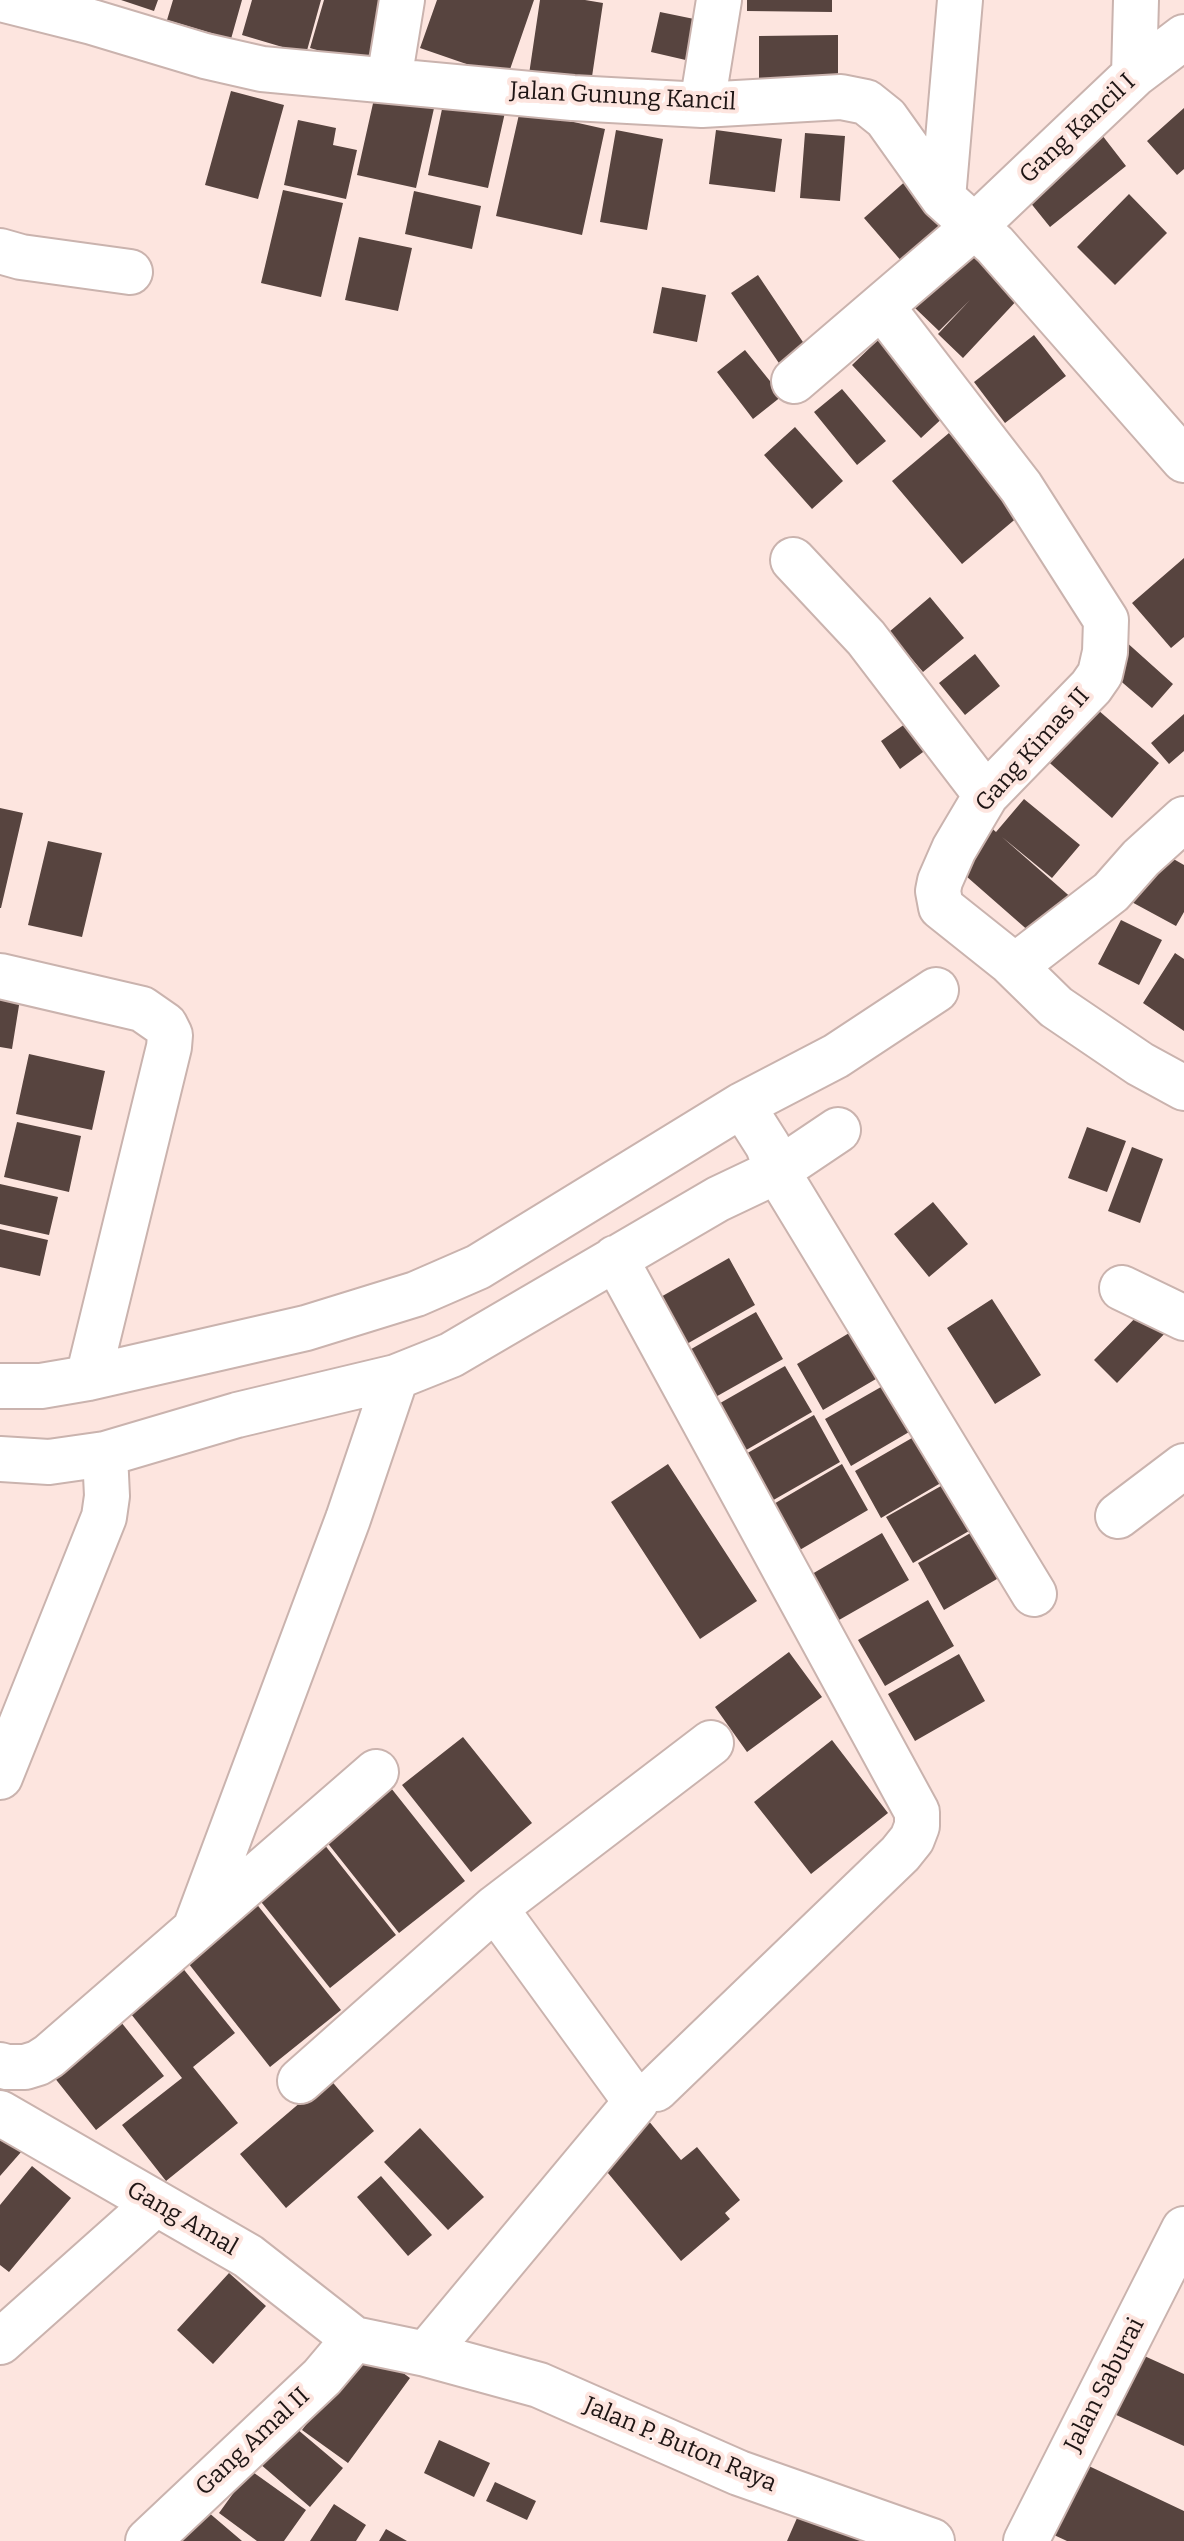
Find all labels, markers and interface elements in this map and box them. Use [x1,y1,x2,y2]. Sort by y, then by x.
street label: Gang Kancil I [1014,68,1142,190]
street label: Jalan Gunung Kancil [509,77,737,117]
street label: Gang Kimas II [970,682,1096,818]
street label: Gang Amal [121,2176,243,2262]
street label: Jalan Saburai [1059,2313,1151,2457]
street label: Gang Amal II [190,2382,316,2502]
street label: Jalan P. Buton Raya [579,2391,781,2499]

